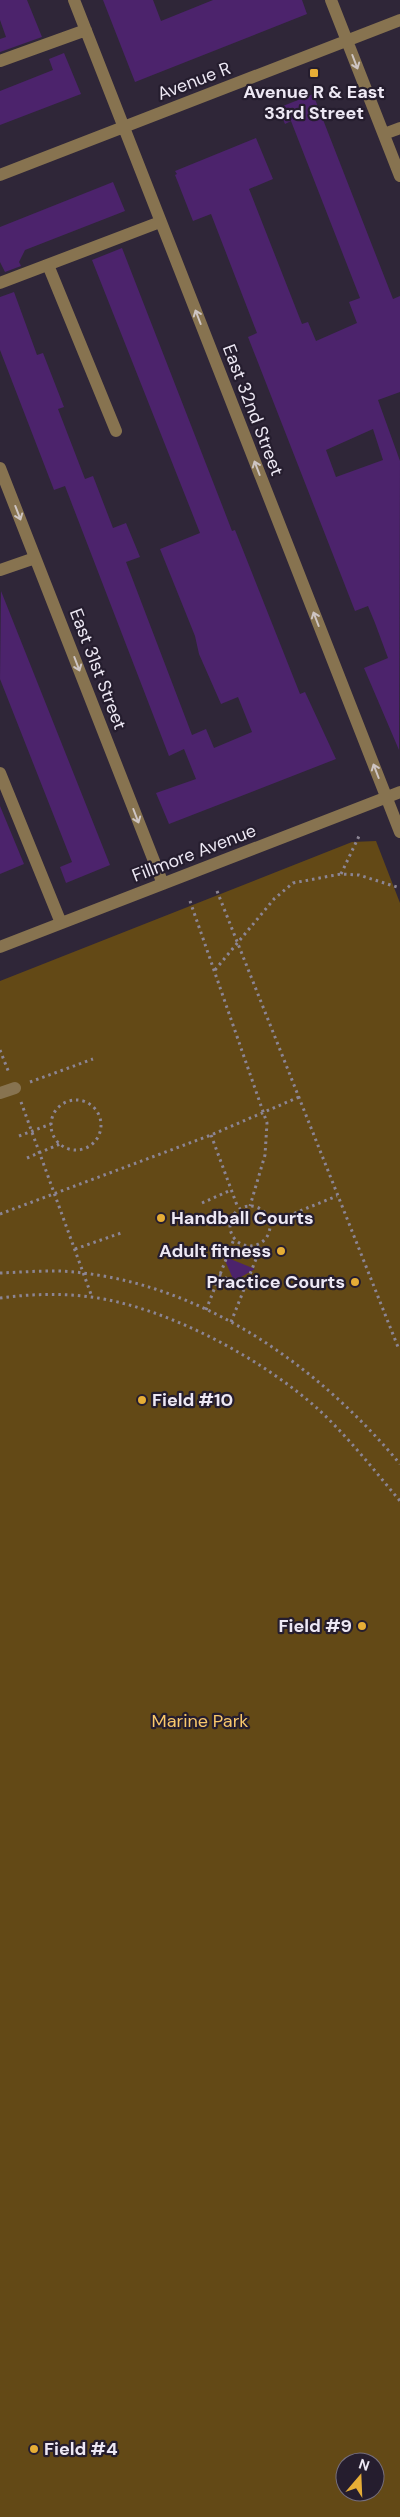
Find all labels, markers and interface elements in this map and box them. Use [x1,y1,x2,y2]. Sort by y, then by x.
one-way arrow [351,54,361,69]
street label: Avenue R [154,56,234,106]
marker: Avenue R & East 33rd Street [308,67,320,79]
place label: Avenue R & East 33rd Street [243,80,385,125]
one-way arrow [193,310,202,325]
street label: East 32nd Street [217,341,289,479]
one-way arrow [252,461,261,476]
one-way arrow [14,505,23,520]
street label: East 31st Street [64,605,132,733]
one-way arrow [311,612,321,627]
one-way arrow [73,656,82,672]
one-way arrow [370,763,379,778]
one-way arrow [132,808,141,823]
street label: Fillmore Avenue [128,818,260,888]
place label: Handball Courts [171,1206,314,1230]
marker: Handball Courts [155,1212,167,1224]
place label: Adult fitness [159,1239,271,1263]
marker: Adult fitness [275,1245,287,1257]
place label: Practice Courts [206,1270,345,1294]
marker: Practice Courts [349,1276,361,1288]
place label: Field #10 [152,1388,233,1412]
marker: Field #10 [136,1394,148,1406]
place label: Field #9 [279,1614,352,1638]
marker: Field #9 [356,1620,368,1632]
park label: Marine Park [152,1709,248,1733]
place label: Field #4 [44,2437,118,2461]
marker: Field #4 [28,2443,40,2455]
north arrow [335,2452,385,2502]
text: N [356,2455,372,2475]

